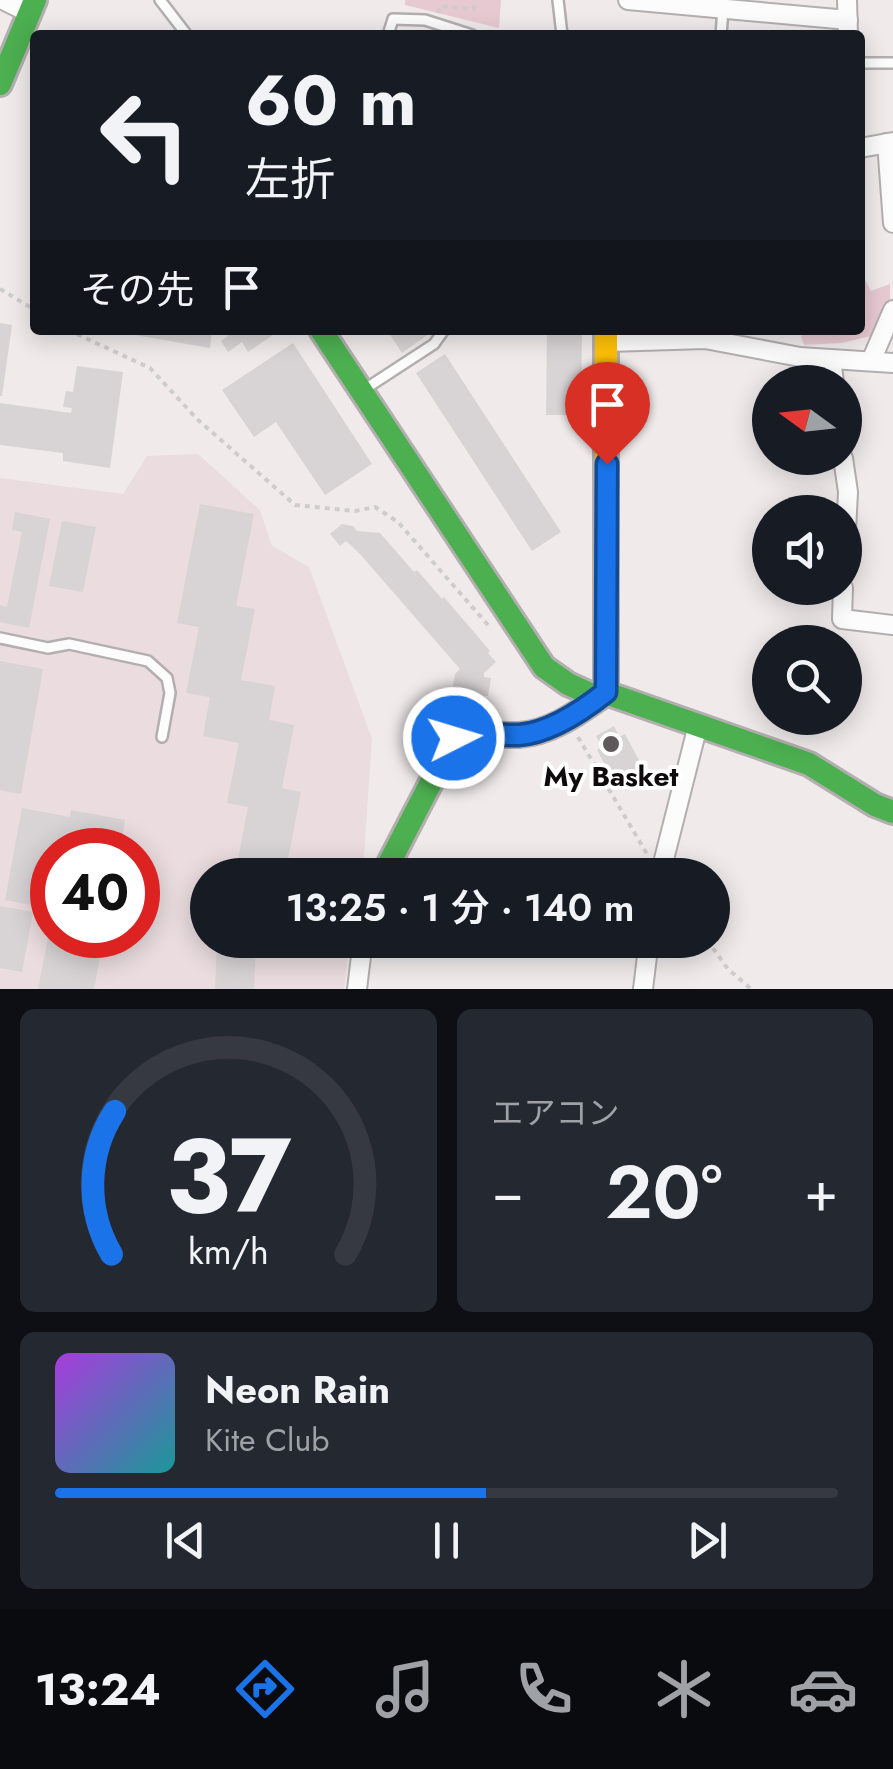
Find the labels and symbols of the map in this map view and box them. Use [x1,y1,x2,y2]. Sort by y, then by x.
pin [565,362,650,465]
north arrow [752,365,862,475]
position arrow [402,686,506,790]
marker: My Basket [600,733,622,755]
place label: My Basket [543,756,679,797]
speed limit sign: 40 [30,828,160,958]

